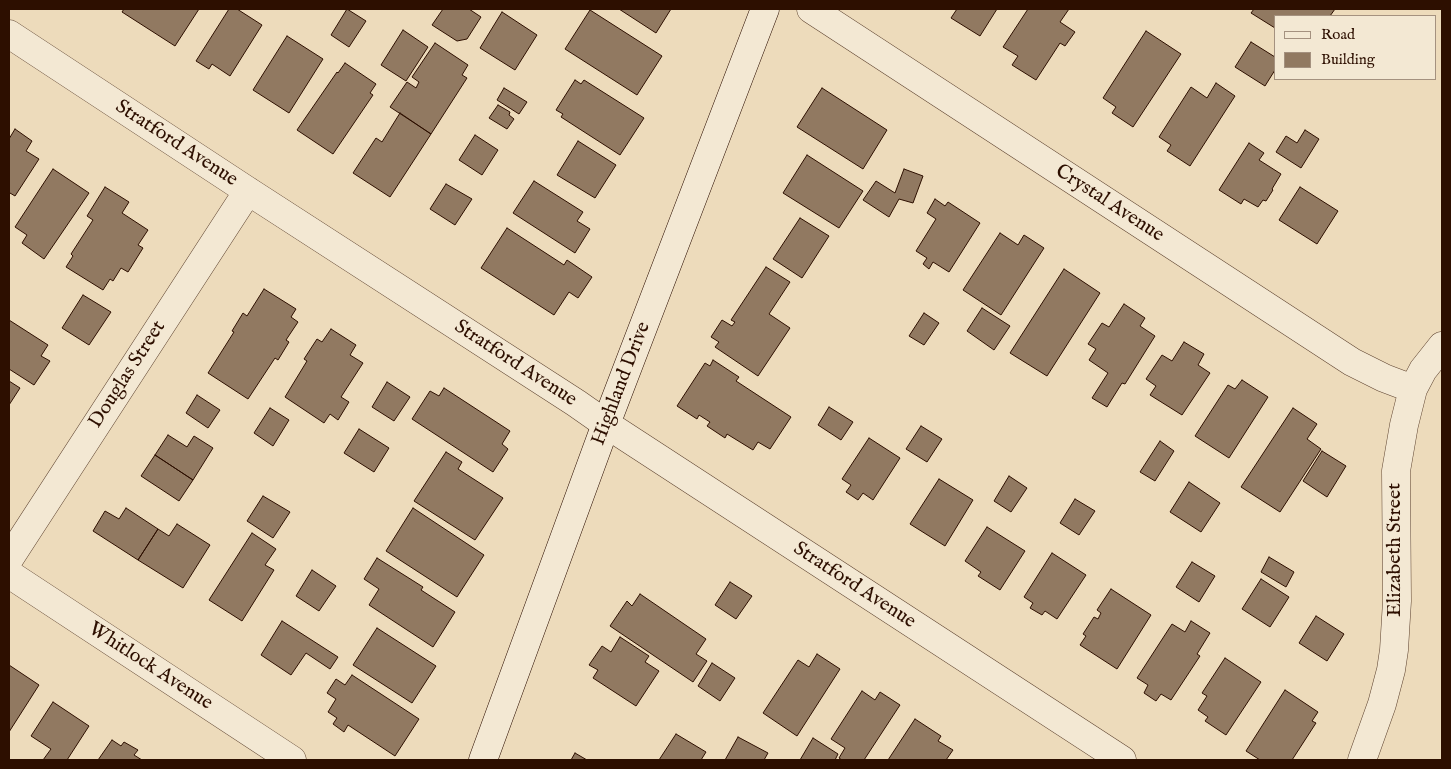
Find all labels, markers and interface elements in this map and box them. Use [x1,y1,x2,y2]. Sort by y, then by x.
legend [1274,15,1436,80]
text: Road [1321,25,1355,44]
text: Building [1321,50,1375,69]
street label: Stratford Avenue [110,95,242,193]
street label: Crystal Avenue [1050,160,1168,248]
street label: Stratford Avenue [449,315,581,413]
street label: Douglas Street [84,317,172,433]
street label: Highland Drive [587,319,657,449]
street label: Elizabeth Street [1384,483,1408,617]
street label: Stratford Avenue [788,537,920,635]
street label: Whitlock Avenue [83,618,217,716]

